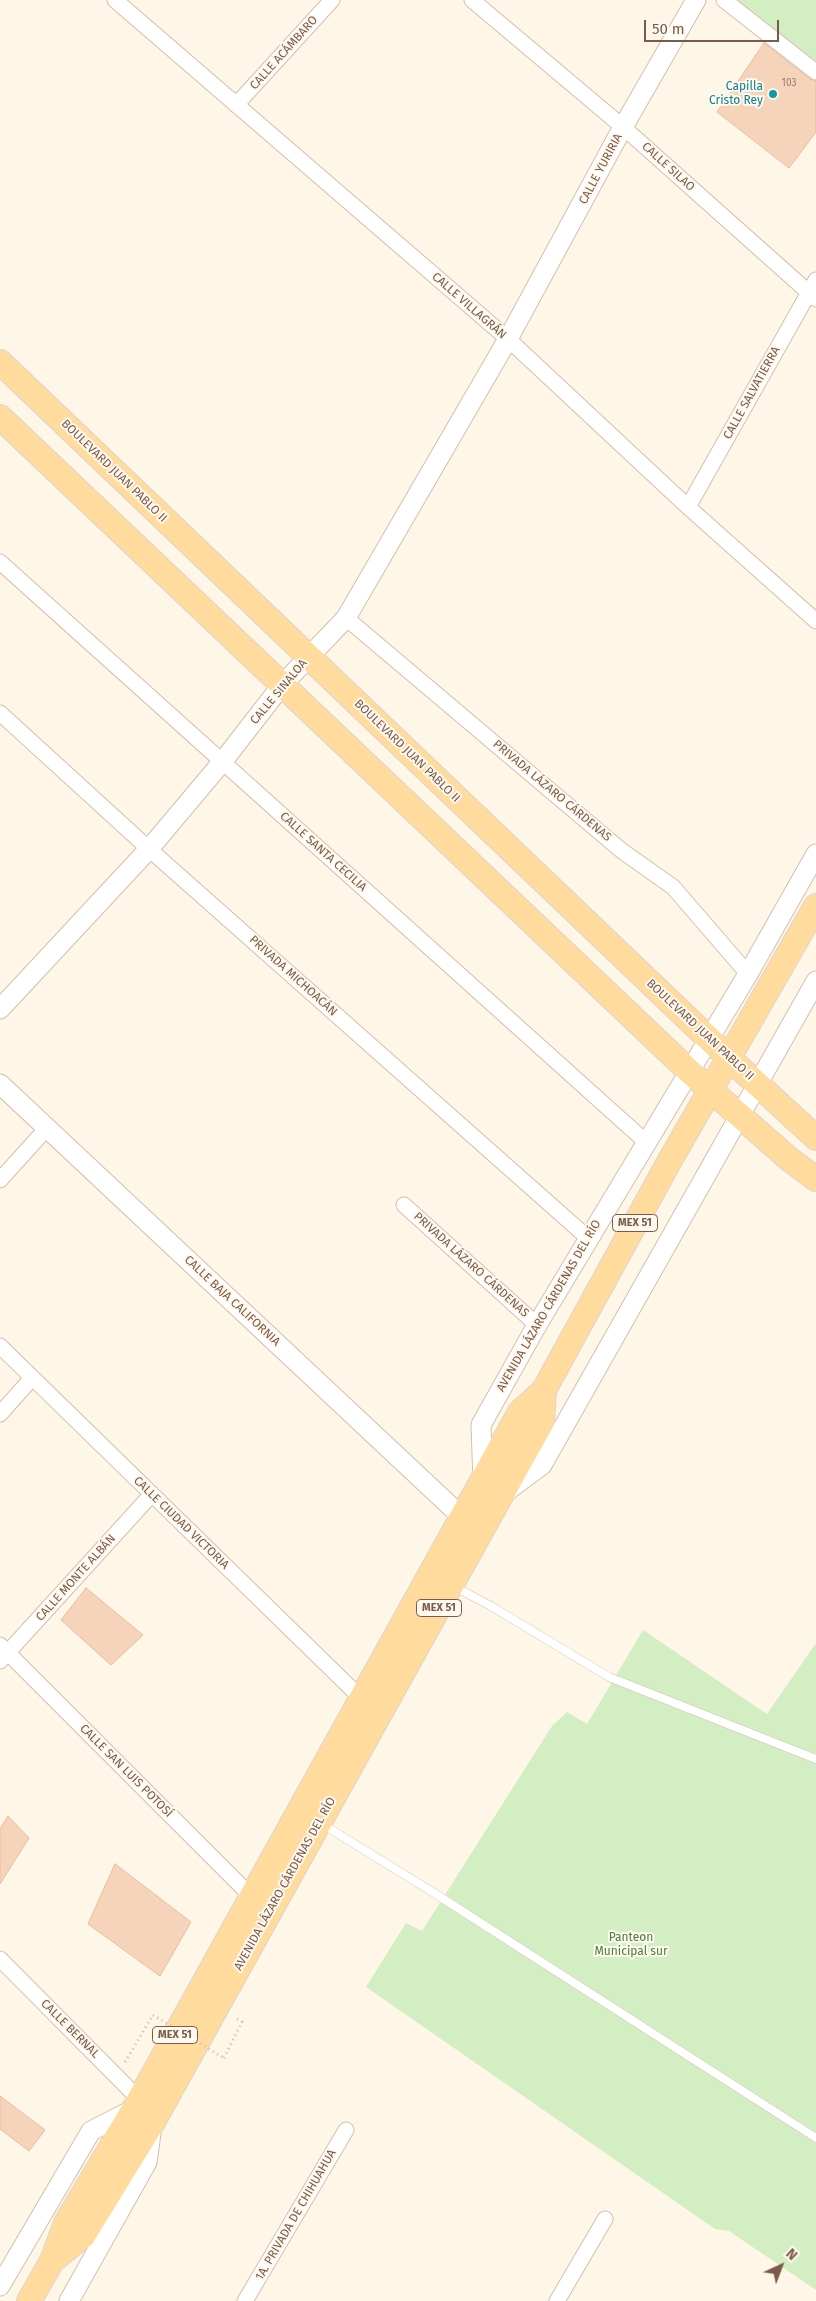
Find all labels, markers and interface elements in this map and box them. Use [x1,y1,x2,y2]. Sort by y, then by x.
scale bar [646,10,781,42]
street label: CALLE ACÁMBARO [247,13,321,93]
text: 50 m [652,20,685,38]
house number: 103 [782,77,796,89]
place label: Capilla Cristo Rey [709,80,763,108]
marker: Capilla Cristo Rey [767,88,779,100]
street label: CALLE YURIRIA [576,131,626,207]
street label: CALLE SILAO [639,139,697,195]
street label: CALLE VILLAGRÁN [429,270,509,342]
street label: CALLE SALVATIERRA [721,344,783,442]
street label: BOULEVARD JUAN PABLO II [58,417,170,525]
street label: CALLE SINALOA [248,656,310,728]
street label: BOULEVARD JUAN PABLO II [351,697,463,805]
street label: PRIVADA LÁZARO CÁRDENAS [490,737,614,845]
street label: CALLE SANTA CECILIA [277,809,369,895]
street label: PRIVADA MICHOACÁN [246,933,340,1019]
street label: BOULEVARD JUAN PABLO II [643,976,757,1084]
street label: PRIVADA LÁZARO CÁRDENAS [410,1209,532,1321]
road number: MEX 51 [612,1214,658,1232]
street label: AVENIDA LÁZARO CÁRDENAS DEL RÍO [494,1218,604,1394]
street label: CALLE BAJA CALIFORNIA [181,1253,283,1349]
street label: CALLE CIUDAD VICTORIA [130,1474,232,1572]
street label: CALLE MONTE ALBÁN [33,1532,119,1624]
road number: MEX 51 [416,1600,462,1616]
street label: CALLE SAN LUIS POTOSÍ [76,1721,176,1821]
street label: AVENIDA LÁZARO CÁRDENAS DEL RÍO [231,1795,339,1973]
park label: Panteon Municipal sur [594,1931,668,1959]
street label: CALLE BERNAL [38,1997,102,2061]
road number: MEX 51 [152,2026,198,2044]
street label: 1A. PRIVADA DE CHIHUAHUA [253,2147,339,2283]
north arrow [756,2241,806,2291]
text: N [782,2245,801,2264]

